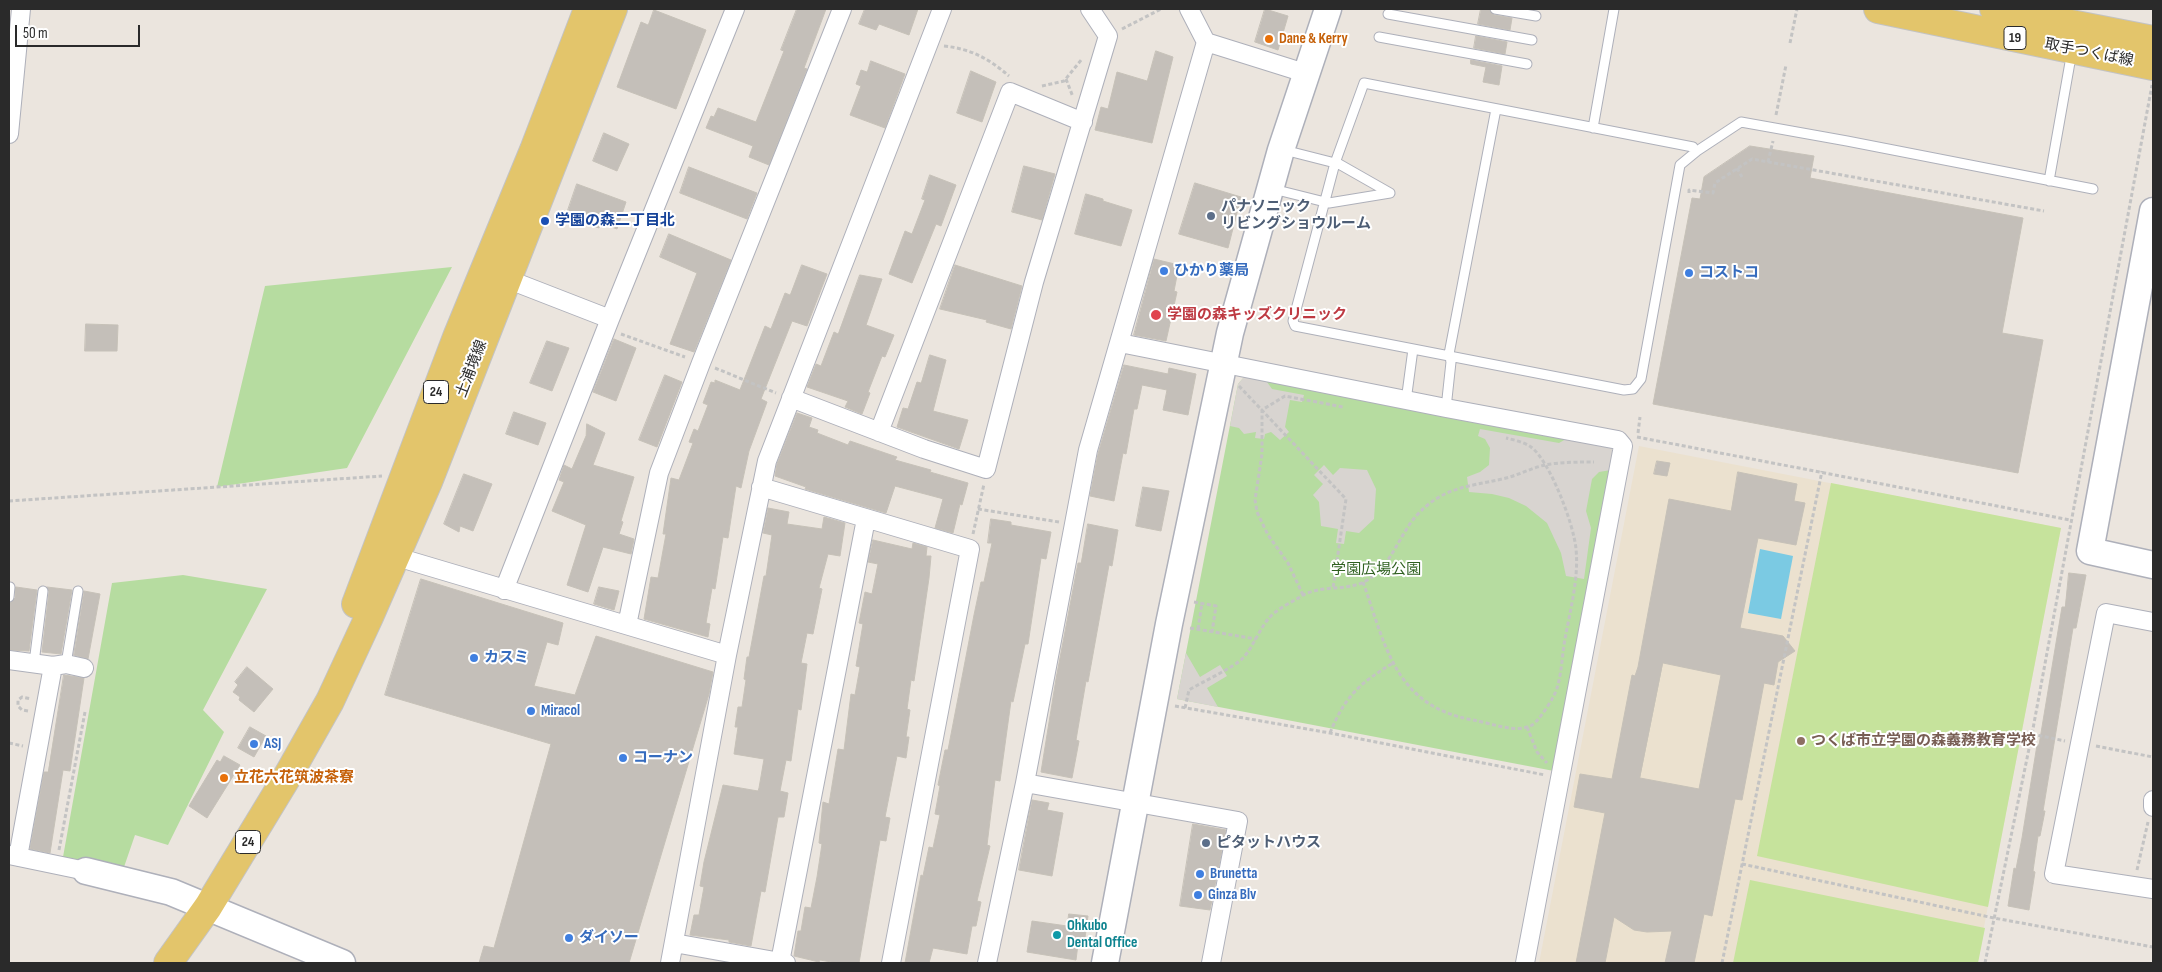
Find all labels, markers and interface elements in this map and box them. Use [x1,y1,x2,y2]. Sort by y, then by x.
scale bar [18,15,142,47]
text: 50 m [23,24,48,43]
road number: 19 [2004,26,2026,49]
place label: Dane & Kerry [1279,30,1348,48]
marker: Dane & Kerry [1263,33,1275,45]
street label: 取手つくば線 [2043,36,2135,70]
place label: パナソニック リビングショウルーム [1221,198,1371,233]
marker: パナソニック リビングショウルーム [1205,210,1217,222]
place label: 学園の森二丁目北 [555,212,675,230]
marker: 学園の森二丁目北 [539,215,551,227]
place label: ひかり薬局 [1174,262,1249,280]
place label: コストコ [1699,264,1759,282]
marker: ひかり薬局 [1158,265,1170,277]
marker: コストコ [1683,267,1695,279]
place label: 学園の森キッズクリニック [1167,306,1347,324]
marker: 学園の森キッズクリニック [1149,308,1163,322]
street label: 土浦境線 [453,338,491,400]
road number: 24 [424,381,448,404]
park label: 学園広場公園 [1331,561,1421,579]
place label: カスミ [484,649,529,667]
marker: カスミ [468,652,480,664]
place label: Miracol [541,702,580,720]
marker: Miracol [525,705,537,717]
place label: つくば市立学園の森義務教育学校 [1811,732,2036,750]
place label: ASJ [264,735,281,753]
marker: つくば市立学園の森義務教育学校 [1795,735,1807,747]
marker: ASJ [248,738,260,750]
place label: コーナン [633,749,693,767]
marker: コーナン [617,752,629,764]
place label: 立花六花筑波茶寮 [234,769,354,787]
marker: 立花六花筑波茶寮 [218,772,230,784]
road number: 24 [236,830,260,854]
place label: ピタットハウス [1216,834,1321,852]
marker: ピタットハウス [1200,837,1212,849]
place label: Brunetta [1210,865,1257,883]
marker: Brunetta [1194,868,1206,880]
place label: Ginza Blv [1208,886,1256,904]
marker: Ginza Blv [1192,889,1204,901]
place label: Ohkubo Dental Office [1067,917,1138,952]
place label: ダイソー [579,929,639,947]
marker: Ohkubo Dental Office [1051,929,1063,941]
marker: ダイソー [563,932,575,944]

